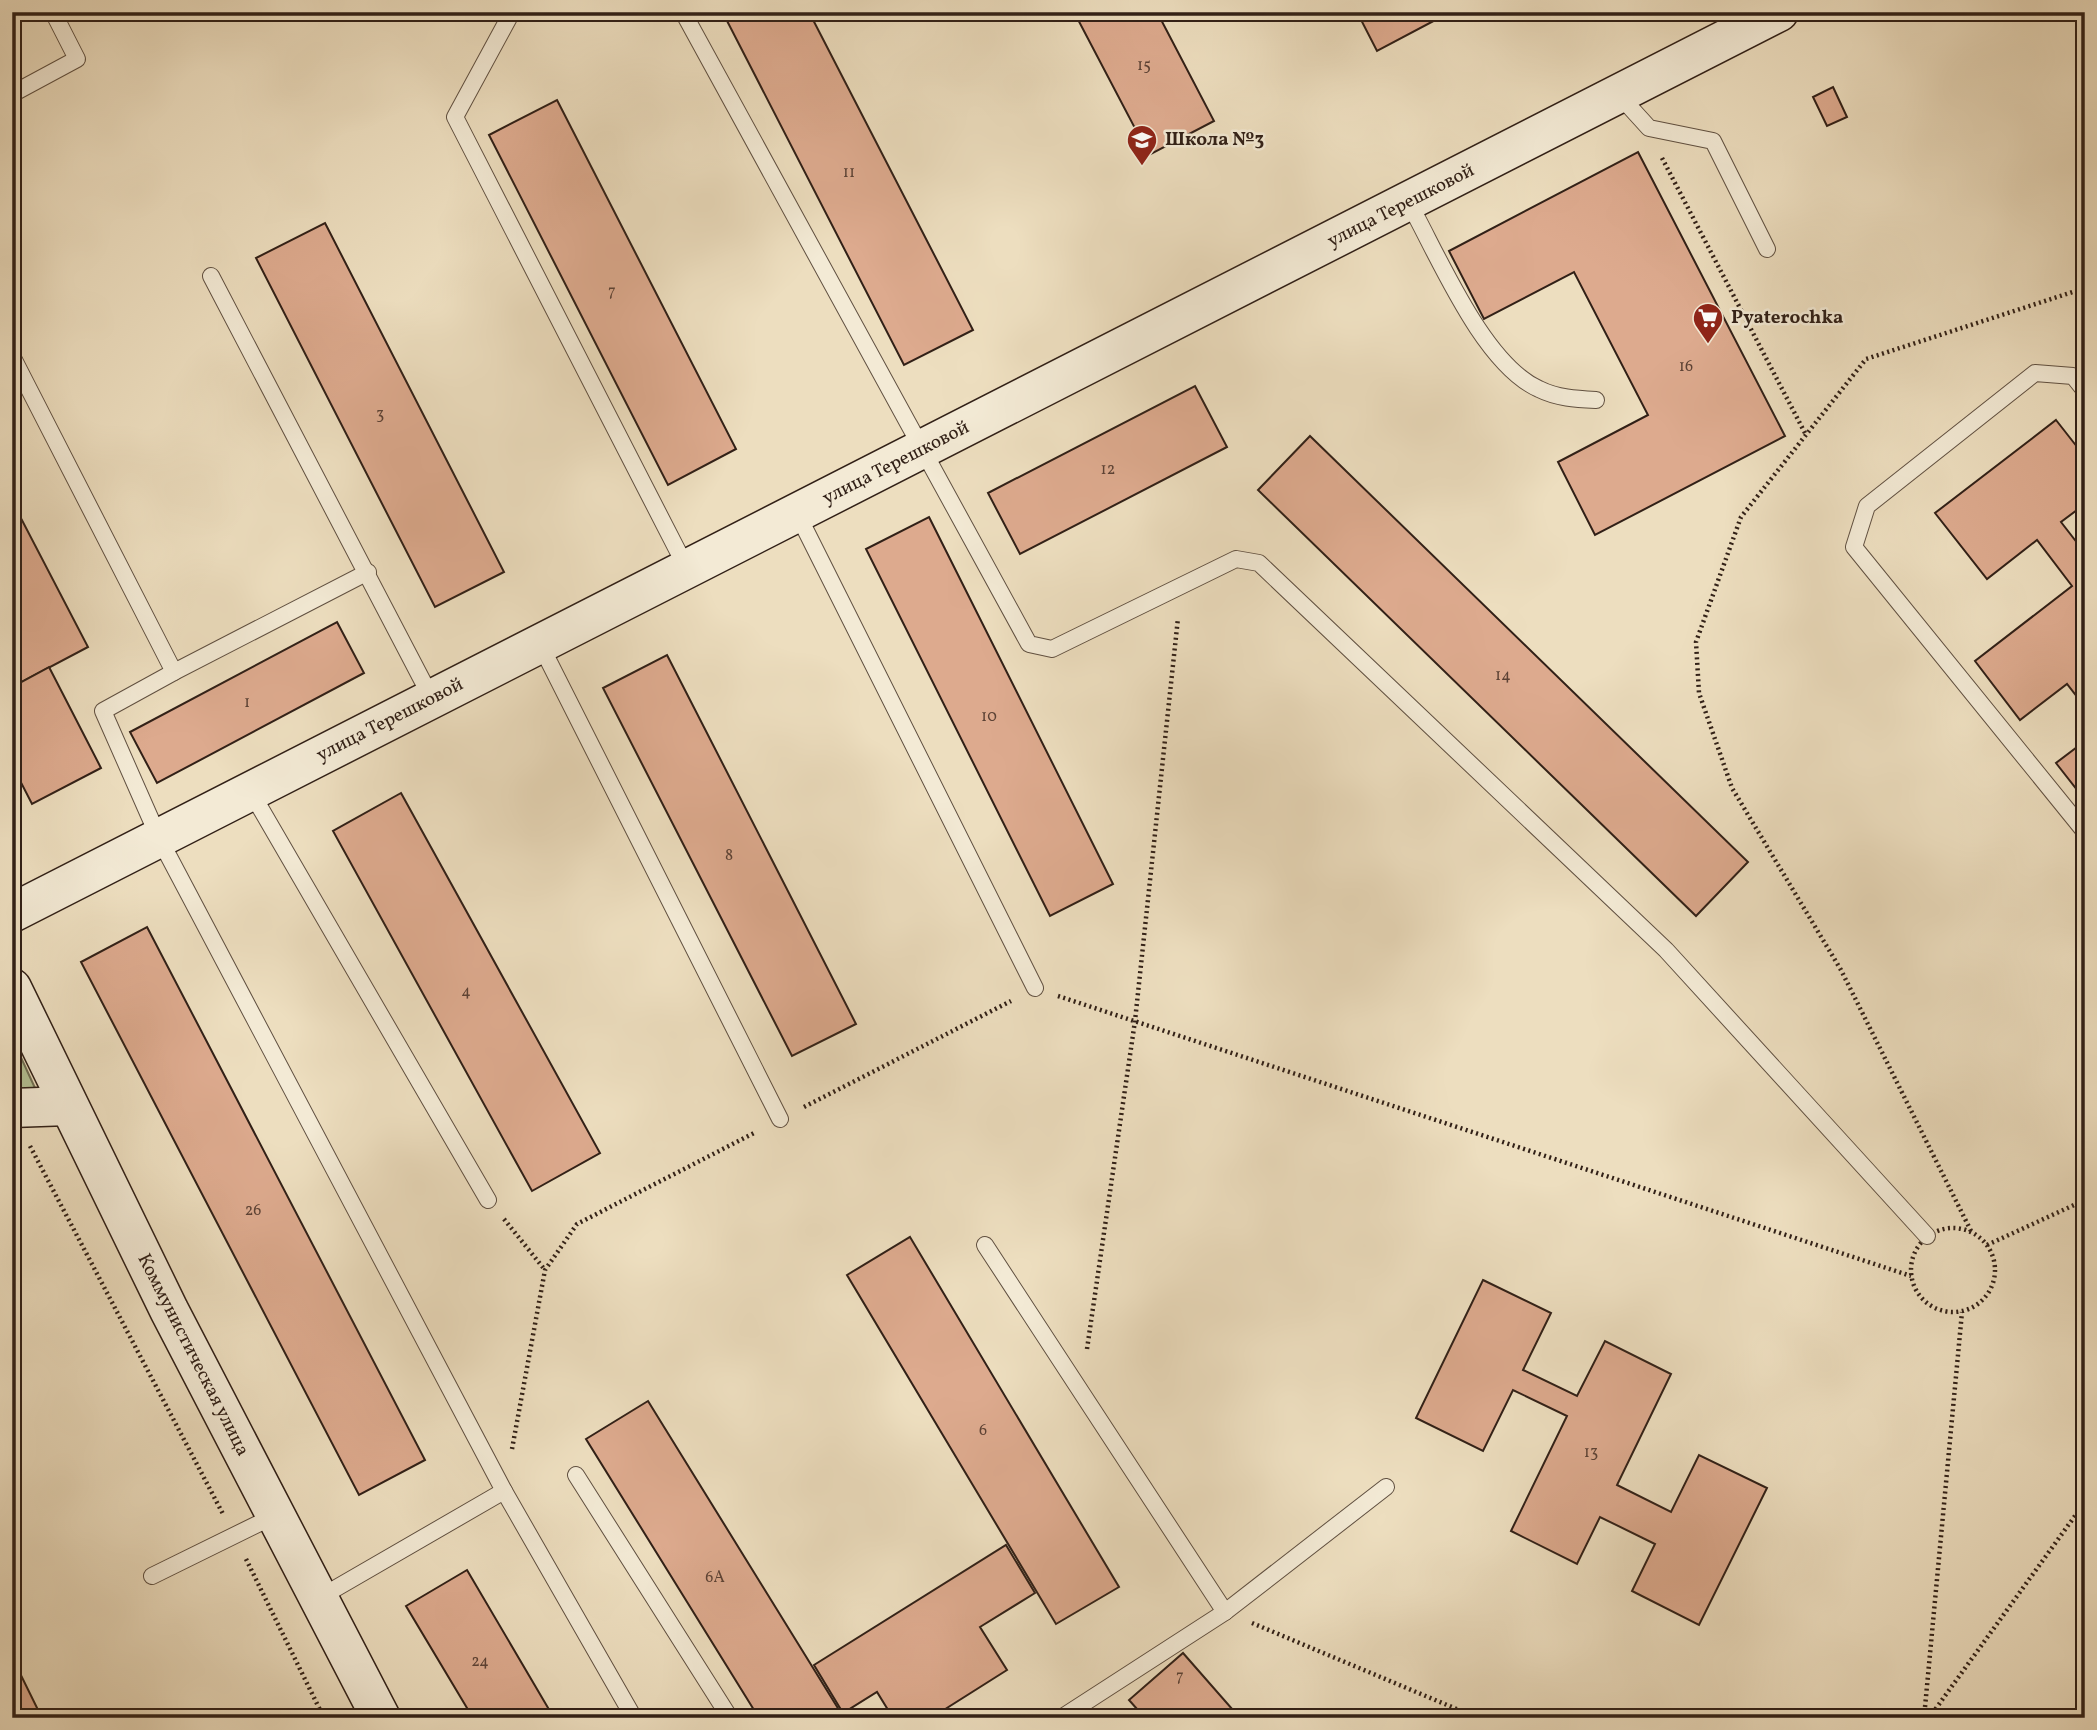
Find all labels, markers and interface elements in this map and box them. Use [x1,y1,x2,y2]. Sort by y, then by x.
house number: 15 [1137,55,1151,77]
school or university icon: Школа №3 [1125,123,1159,167]
place label: Школа №3 [1165,127,1264,153]
street label: улица Терешковой [1323,158,1479,254]
house number: 11 [843,162,855,184]
house number: 7 [608,281,616,303]
supermarket icon: Pyaterochka [1691,301,1725,345]
place label: Pyaterochka [1731,305,1843,331]
house number: 16 [1679,356,1693,378]
house number: 3 [376,404,384,426]
street label: улица Терешковой [818,415,974,511]
house number: 12 [1101,459,1115,481]
house number: 14 [1495,665,1511,687]
street label: улица Терешковой [312,672,468,768]
house number: 1 [244,692,250,714]
house number: 10 [981,706,997,728]
house number: 8 [725,845,733,867]
house number: 4 [461,981,471,1003]
house number: 26 [245,1200,261,1222]
street label: Коммунистическая улица [131,1249,255,1461]
house number: 6 [979,1420,987,1442]
house number: 13 [1584,1442,1598,1464]
house number: 6А [705,1567,725,1589]
house number: 24 [471,1651,489,1673]
house number: 7 [1176,1666,1184,1688]

